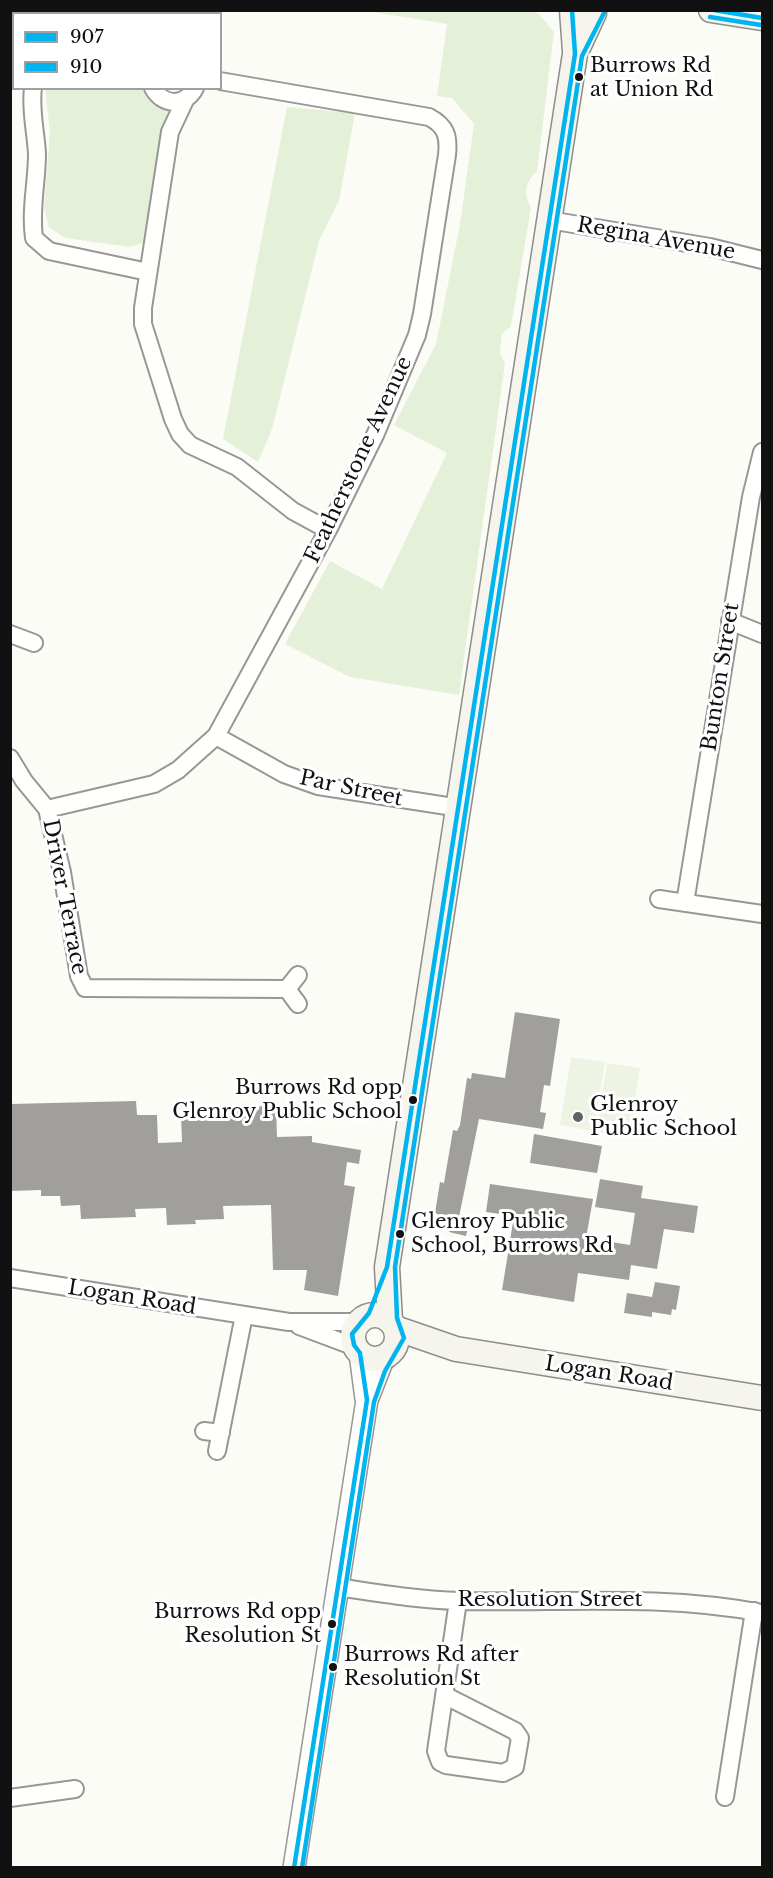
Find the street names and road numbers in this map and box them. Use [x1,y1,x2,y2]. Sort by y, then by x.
street label: Regina Avenue [575,213,737,265]
street label: Featherstone Avenue [300,353,418,567]
street label: Bunton Street [697,601,745,753]
street label: Par Street [297,766,405,812]
street label: Driver Terrace [37,817,91,977]
street label: Logan Road [66,1275,198,1321]
street label: Logan Road [543,1351,675,1397]
street label: Resolution Street [457,1587,643,1613]

